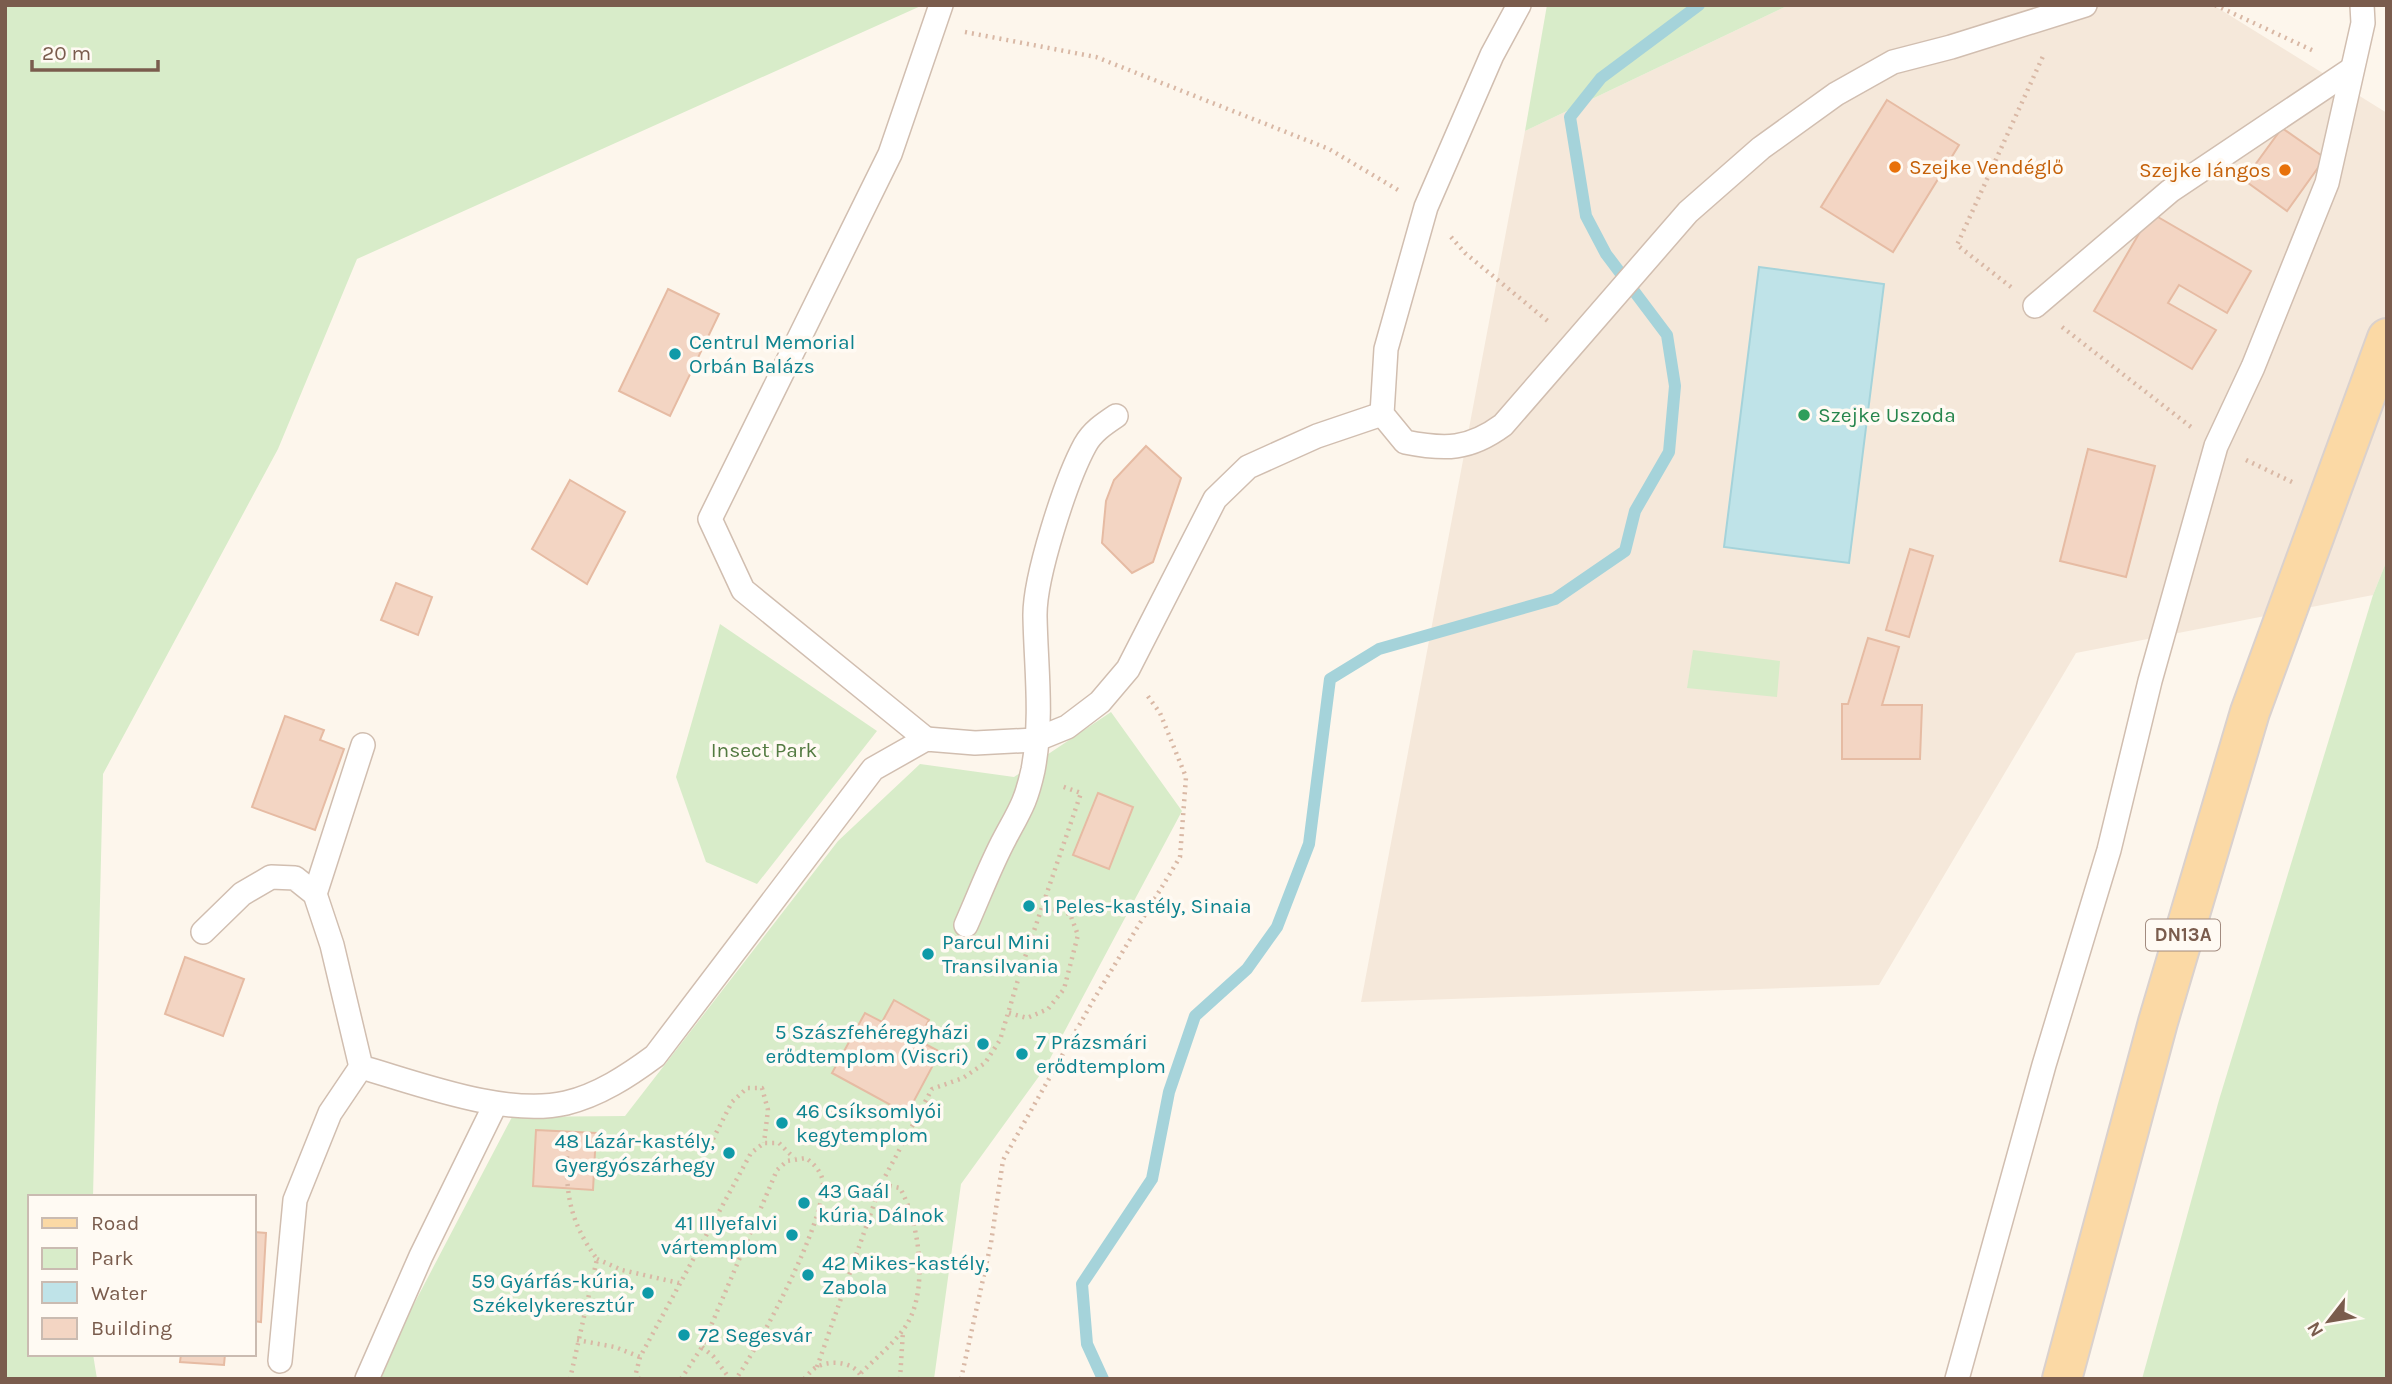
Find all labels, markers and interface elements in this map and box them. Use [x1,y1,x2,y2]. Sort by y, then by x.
scale bar [32,28,158,72]
text: 20 m [42,41,91,65]
place label: Szejke Vendéglő [1909,155,2064,179]
place label: Szejke lángos [2139,158,2271,182]
marker: Szejke Vendéglő [1887,159,1903,175]
marker: Szejke lángos [2277,162,2293,178]
place label: Centrul Memorial Orbán Balázs [689,330,855,378]
marker: Centrul Memorial Orbán Balázs [667,346,683,362]
place label: Szejke Uszoda [1818,403,1956,427]
marker: Szejke Uszoda [1796,407,1812,423]
park label: Insect Park [711,738,818,762]
place label: 1 Peles-kastély, Sinaia [1043,894,1252,918]
marker: 1 Peles-kastély, Sinaia [1021,898,1037,914]
road number: DN13A [2146,920,2220,951]
place label: Parcul Mini Transilvania [942,930,1059,978]
marker: Parcul Mini Transilvania [920,946,936,962]
place label: 5 Szászfehéregyházi erődtemplom (Viscri) [765,1020,969,1068]
place label: 7 Prázsmári erődtemplom [1036,1030,1166,1078]
marker: 5 Szászfehéregyházi erődtemplom (Viscri) [975,1036,991,1052]
marker: 7 Prázsmári erődtemplom [1014,1046,1030,1062]
place label: 46 Csíksomlyói kegytemplom [796,1099,942,1147]
marker: 46 Csíksomlyói kegytemplom [774,1115,790,1131]
place label: 48 Lázár-kastély, Gyergyószárhegy [554,1129,715,1177]
marker: 48 Lázár-kastély, Gyergyószárhegy [721,1145,737,1161]
place label: 43 Gaál kúria, Dálnok [818,1179,945,1227]
legend [28,1195,256,1356]
marker: 43 Gaál kúria, Dálnok [796,1195,812,1211]
text: Road [91,1211,139,1235]
place label: 41 Illyefalvi vártemplom [661,1211,778,1259]
marker: 41 Illyefalvi vártemplom [784,1227,800,1243]
text: Park [91,1246,134,1270]
place label: 42 Mikes-kastély, Zabola [822,1251,989,1299]
marker: 42 Mikes-kastély, Zabola [800,1267,816,1283]
place label: 59 Gyárfás-kúria, Székelykeresztúr [471,1269,634,1317]
text: Water [91,1281,147,1305]
marker: 59 Gyárfás-kúria, Székelykeresztúr [640,1285,656,1301]
north arrow [2294,1286,2364,1356]
text: Building [91,1316,172,1340]
text: N [2302,1318,2328,1341]
place label: 72 Segesvár [698,1323,812,1347]
marker: 72 Segesvár [676,1327,692,1343]

